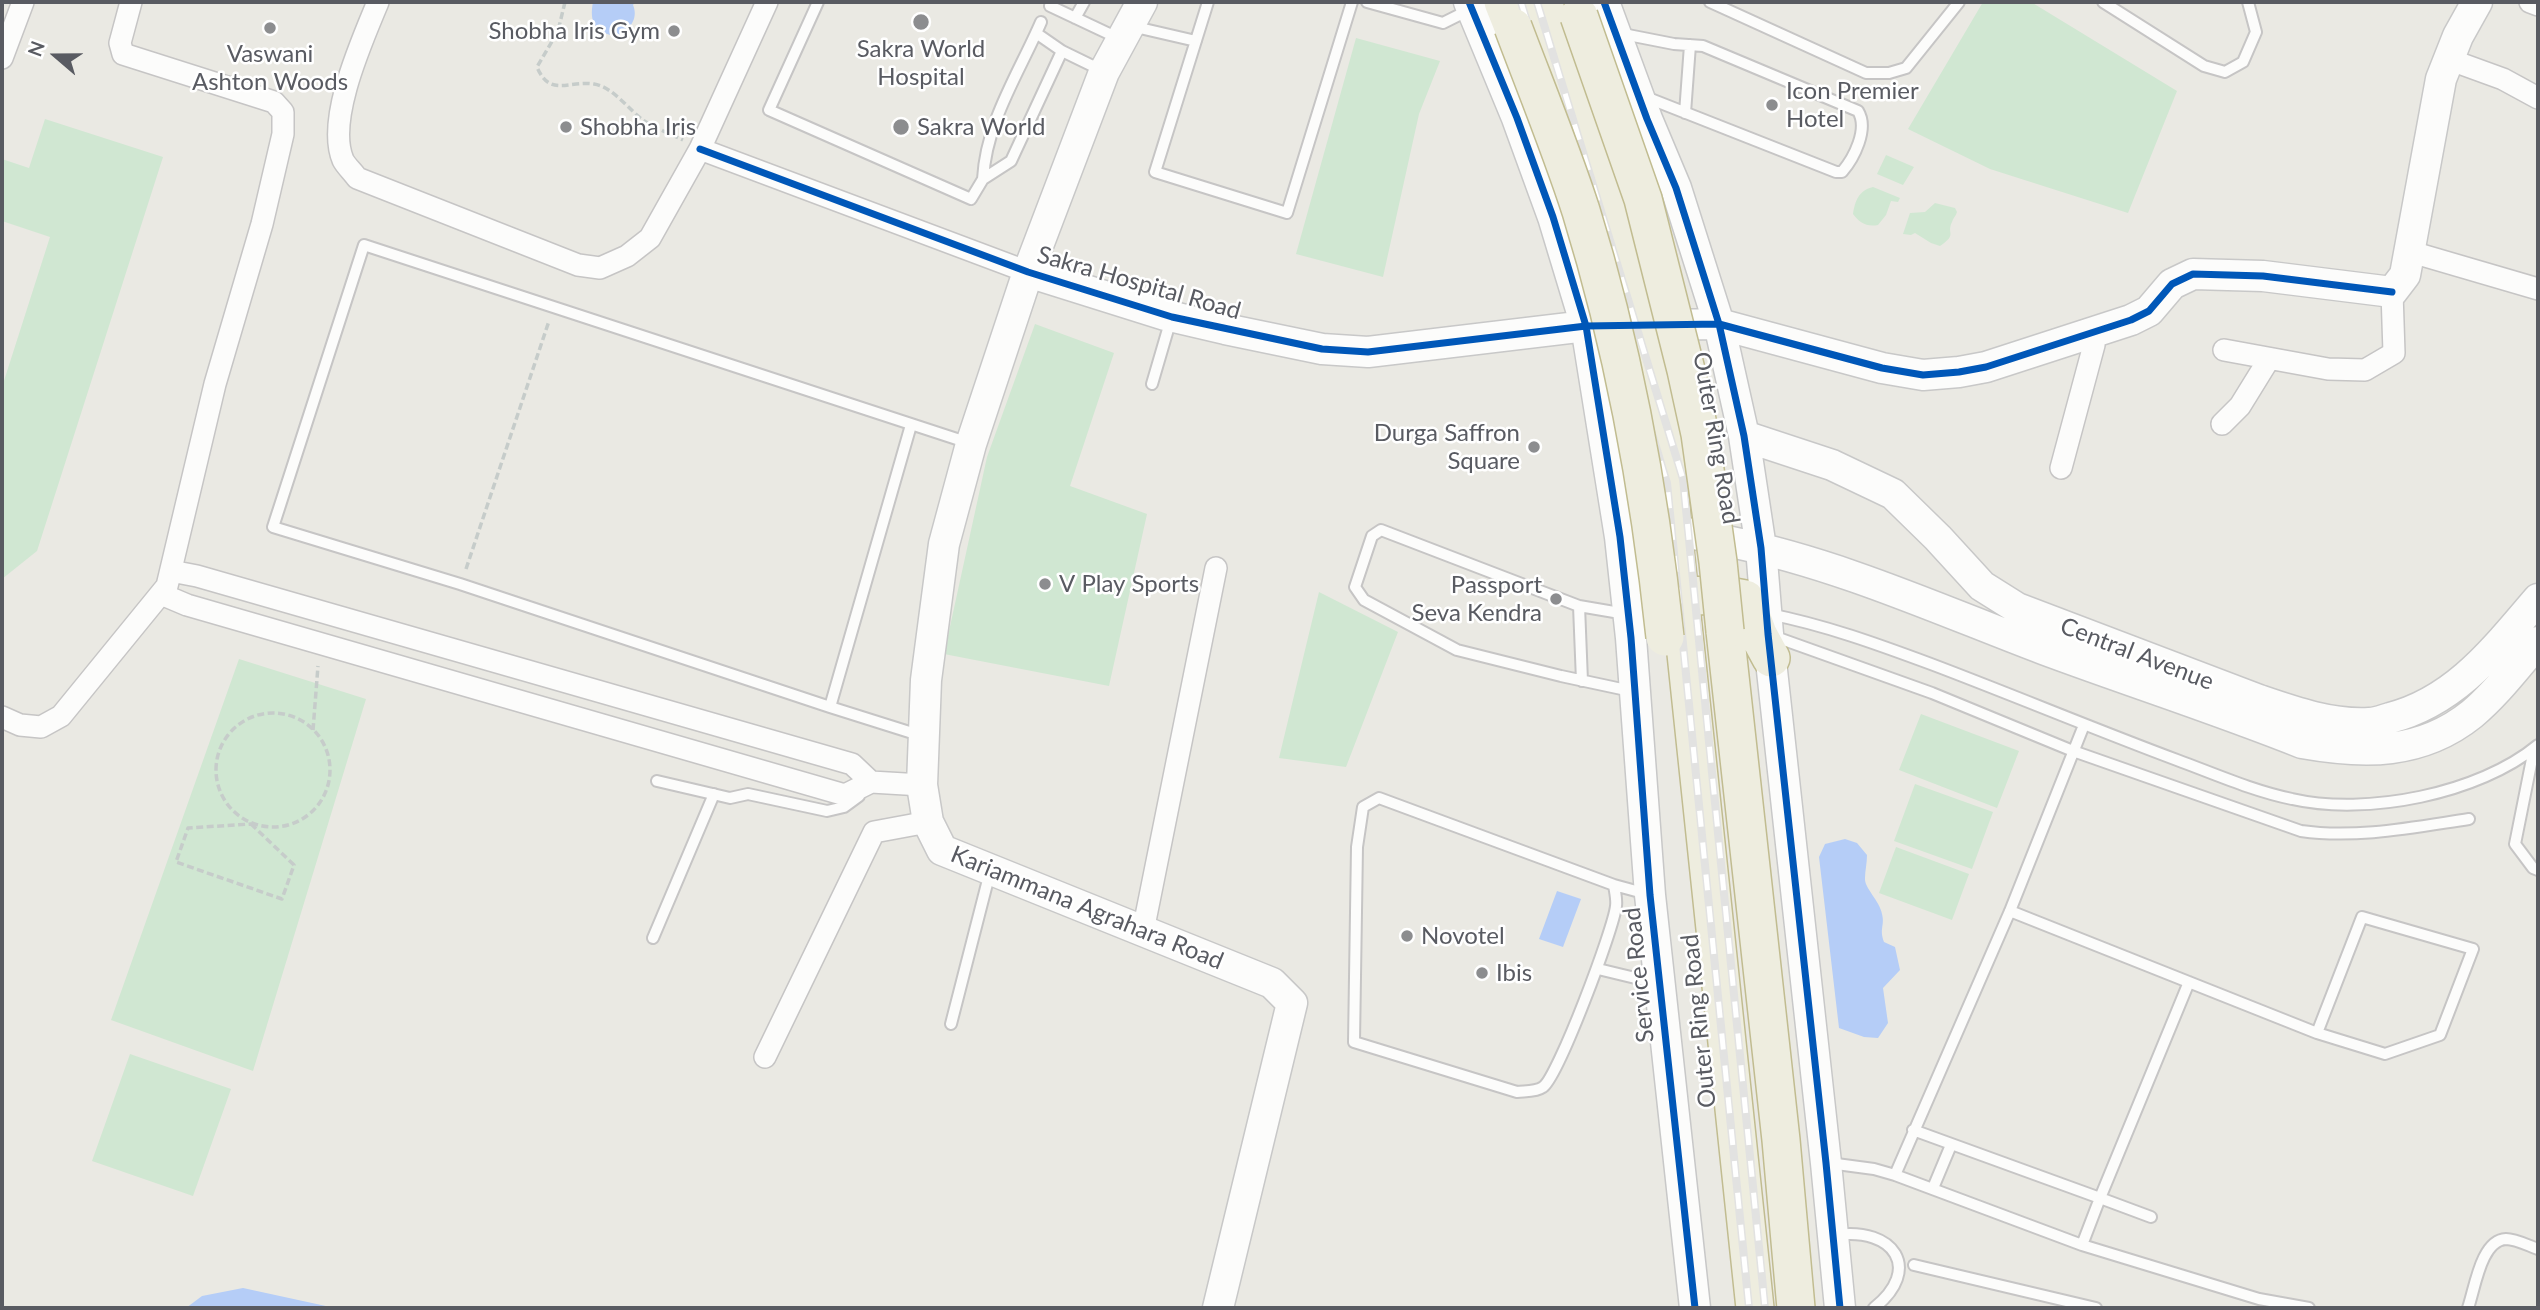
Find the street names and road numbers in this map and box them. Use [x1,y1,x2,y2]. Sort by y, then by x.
street label: Sakra Hospital Road [1034,240,1244,326]
street label: Outer Ring Road [1687,350,1745,526]
street label: Central Avenue [2056,612,2218,696]
street label: Kariammana Agrahara Road [947,840,1227,976]
street label: Service Road [1618,906,1660,1044]
street label: Outer Ring Road [1676,933,1722,1109]

